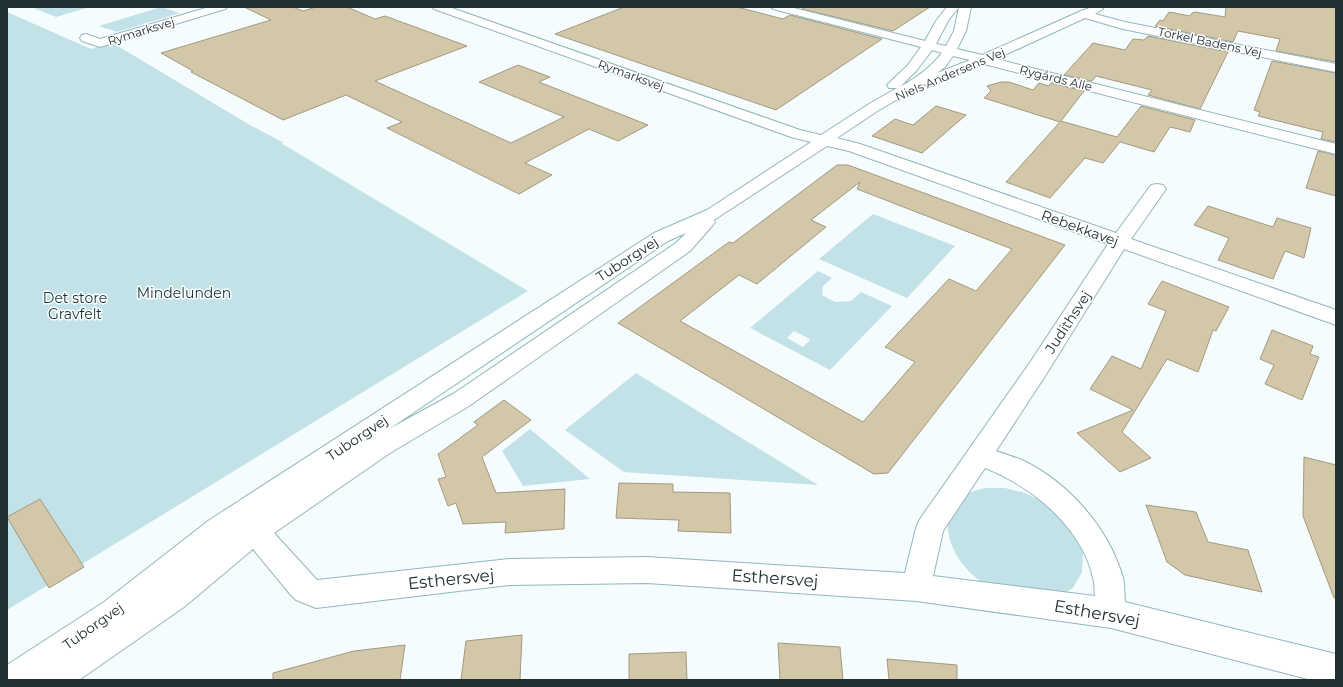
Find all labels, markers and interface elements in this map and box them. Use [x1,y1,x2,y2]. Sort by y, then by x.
street label: Rymarksvej [106,14,176,48]
street label: Torkel Badens Vej [1157,24,1263,60]
street label: Niels Andersens Vej [893,44,1007,104]
street label: Rymarksvej [596,56,666,94]
street label: Rygårds Alle [1018,62,1094,94]
street label: Rebekkavej [1039,206,1121,250]
street label: Tuborgvej [593,232,661,286]
park label: Mindelunden [137,284,231,302]
street label: Judithsvej [1041,287,1095,358]
park label: Det store Gravfelt [43,289,107,323]
street label: Tuborgvej [323,411,391,465]
street label: Esthersvej [407,565,495,593]
street label: Esthersvej [731,565,819,591]
street label: Esthersvej [1052,596,1142,630]
street label: Tuborgvej [59,599,127,653]

